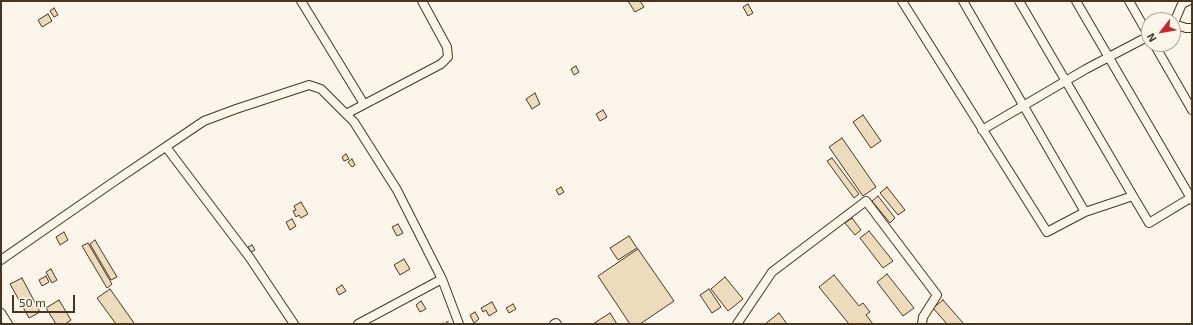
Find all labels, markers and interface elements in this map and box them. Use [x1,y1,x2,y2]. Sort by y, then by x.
north arrow [1141,12,1181,52]
text: N [1144,31,1159,45]
scale bar [14,287,77,313]
text: 50 m [19,295,46,309]

